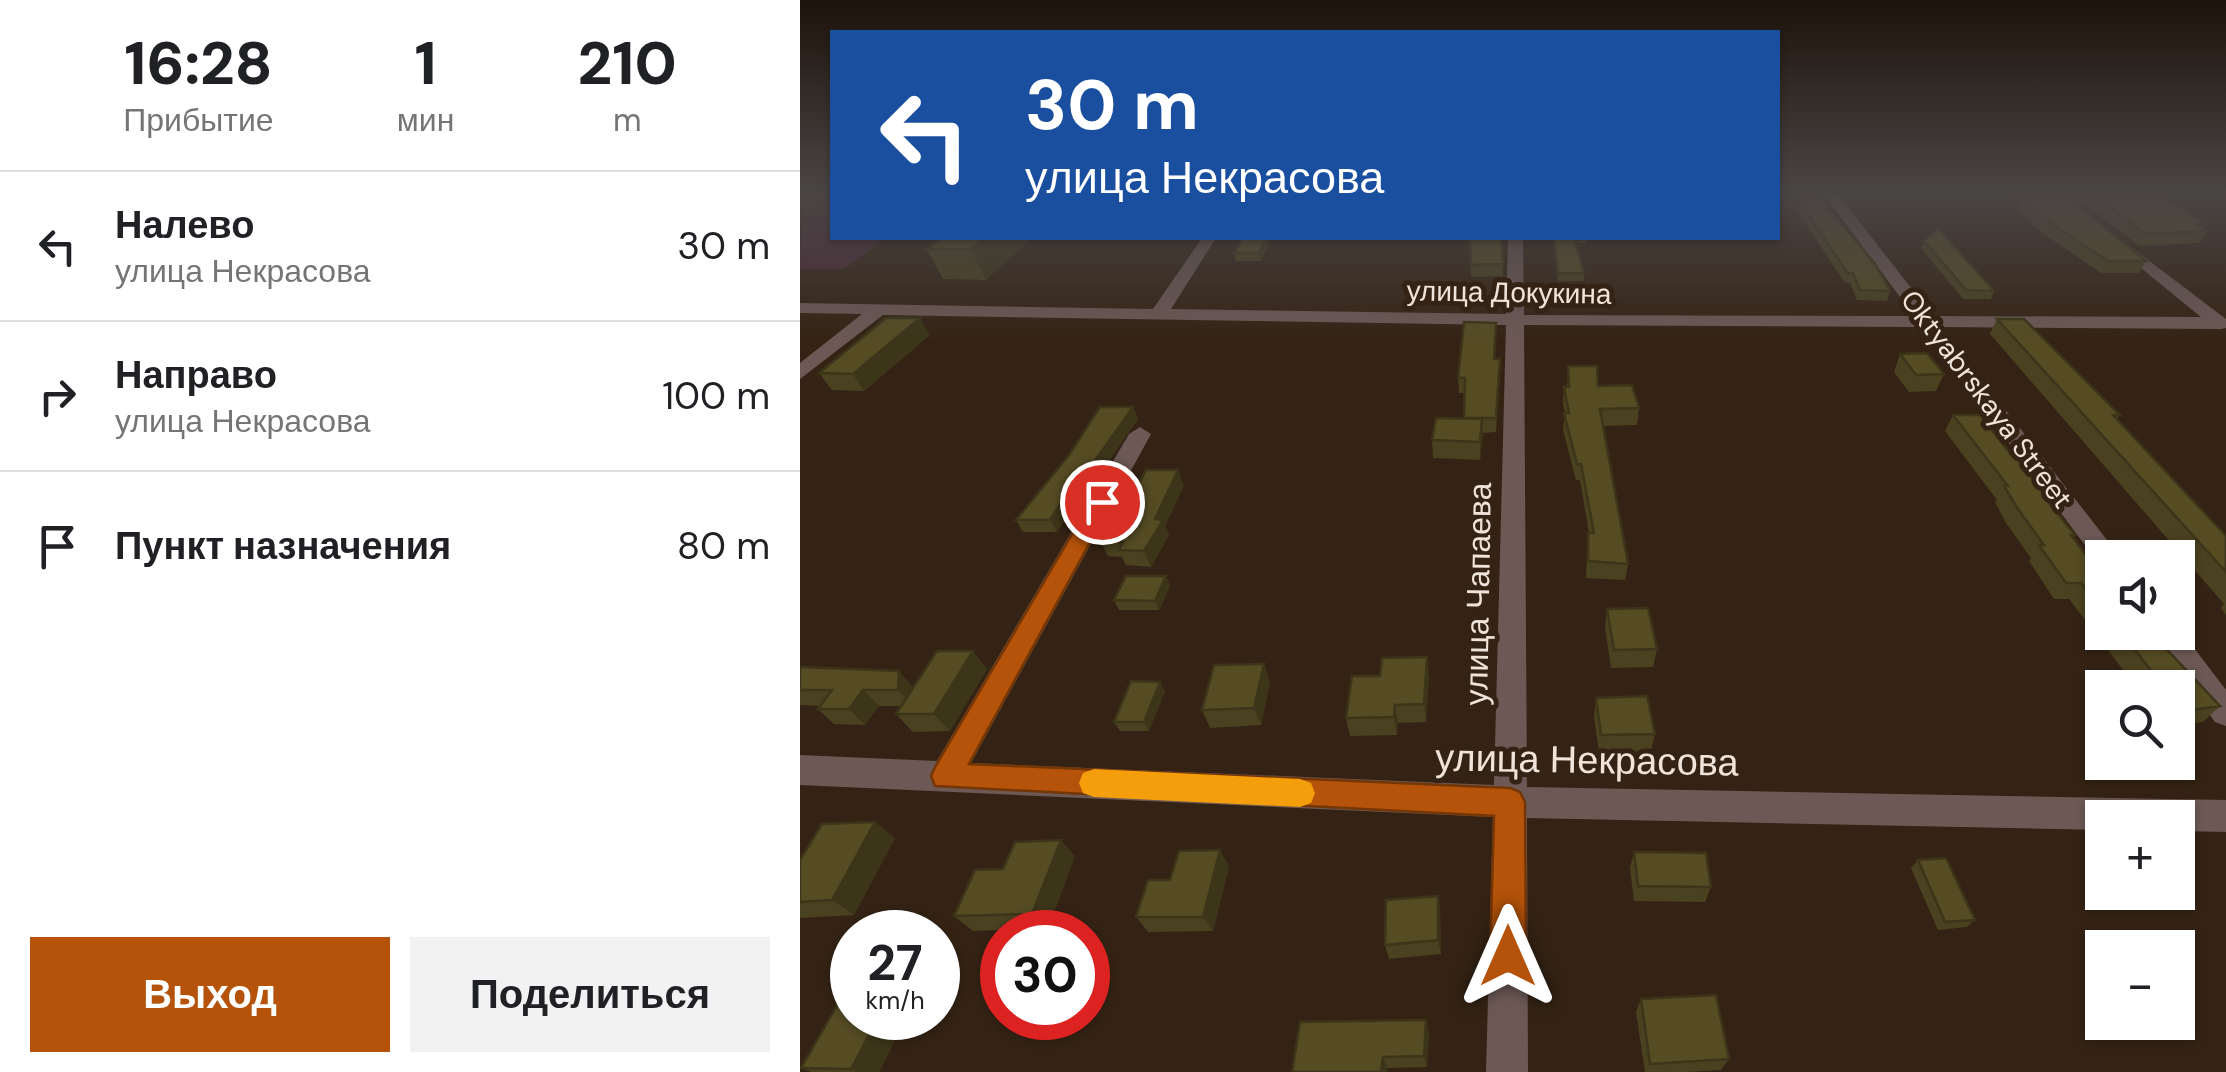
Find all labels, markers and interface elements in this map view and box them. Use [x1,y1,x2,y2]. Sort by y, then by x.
text: 16:28 [124,24,273,103]
text: 1 [415,24,437,103]
text: 210 [578,24,677,103]
text: 30 m [1025,60,1199,151]
icon: left [860,70,990,200]
text: Прибытие [123,99,274,141]
text: мин [397,99,454,141]
text: m [613,99,641,141]
text: улица Некрасова [1025,148,1384,207]
text: Налево [115,200,254,250]
icon: left [30,219,85,274]
text: 30 m [678,221,770,271]
text: улица Некрасова [115,250,371,292]
street label: улица Докукина [1406,272,1612,313]
street label: Oktyabrskaya Street [1892,283,2081,516]
text: Направо [115,350,277,400]
icon: right [30,369,85,424]
text: 100 m [662,371,770,421]
text: улица Некрасова [115,400,371,442]
pin [1060,460,1145,545]
icon: arrive [1075,475,1130,530]
street label: улица Чапаева [1455,482,1501,706]
icon: arrive [30,519,85,574]
text: Пункт назначения [115,521,451,571]
text: 80 m [677,521,770,571]
map controls [2085,540,2195,1040]
button: sound [2085,540,2195,650]
button: search [2085,670,2195,780]
street label: улица Некрасова [1435,732,1740,788]
button: + [2085,800,2195,910]
position arrow [1456,904,1560,1008]
speed limit sign: 30 [980,910,1110,1040]
text: 27 [867,930,923,996]
button: − [2085,930,2195,1040]
button: Выход [30,937,390,1052]
button: Поделиться [410,937,770,1052]
text: km/h [865,984,925,1017]

